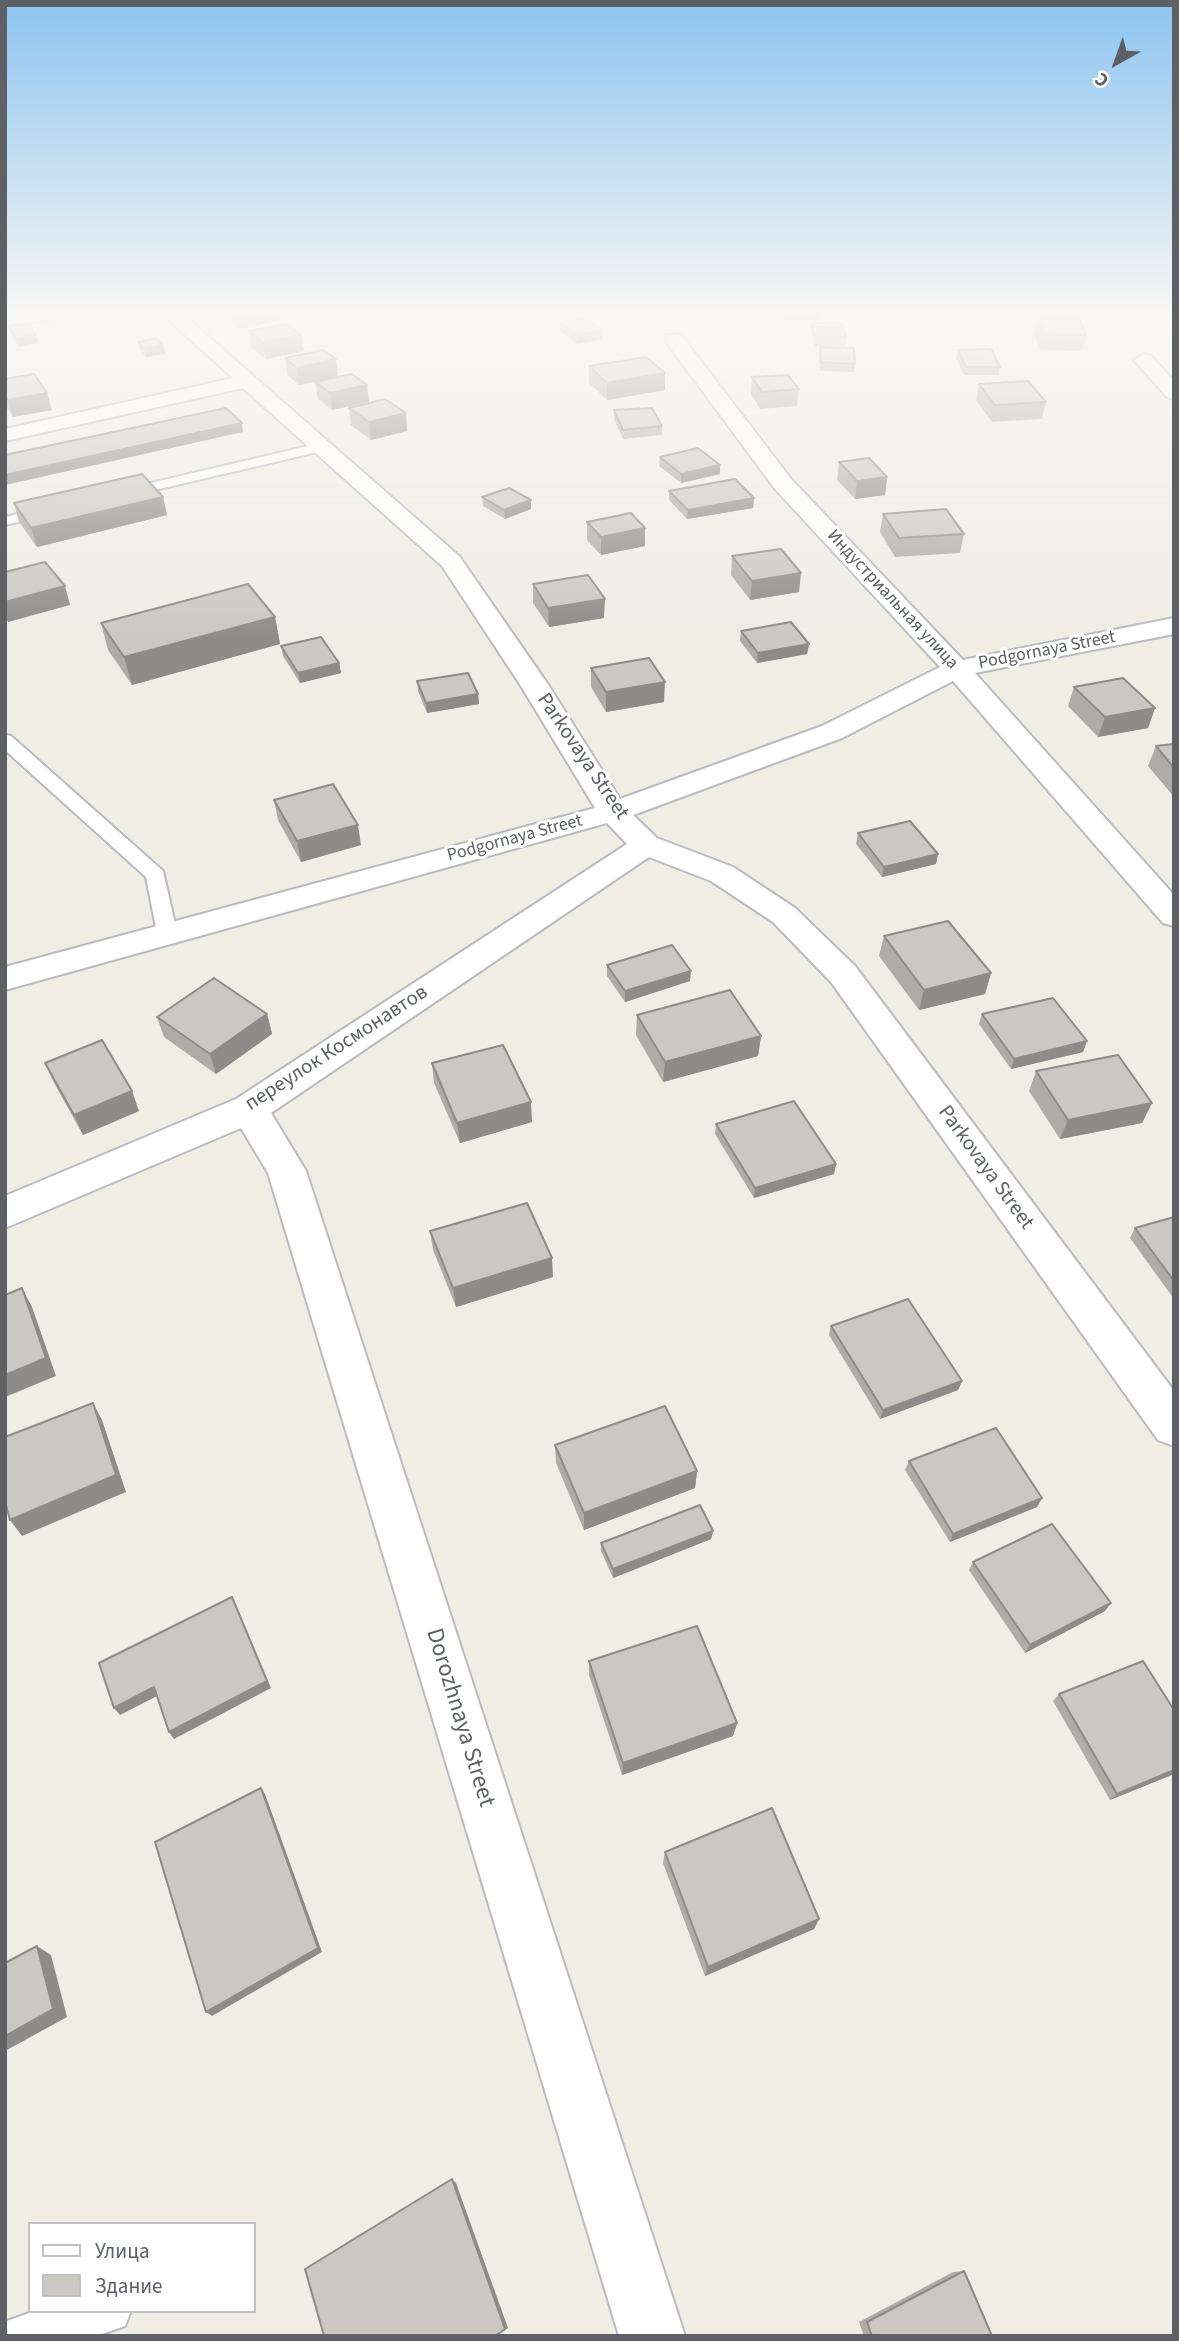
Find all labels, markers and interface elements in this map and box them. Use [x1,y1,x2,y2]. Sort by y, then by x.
north arrow [1081,28,1151,98]
text: С [1089,66,1115,93]
street label: Индустриальная улица [822,526,962,674]
street label: Podgornaya Street [977,627,1117,675]
street label: Parkovaya Street [530,689,634,825]
street label: Podgornaya Street [445,811,585,867]
street label: переулок Космонавтов [241,981,433,1117]
street label: Parkovaya Street [932,1101,1038,1235]
street label: Dorozhnaya Street [418,1625,500,1811]
legend [28,2222,256,2313]
text: Улица [95,2236,150,2266]
text: Здание [95,2271,163,2301]

